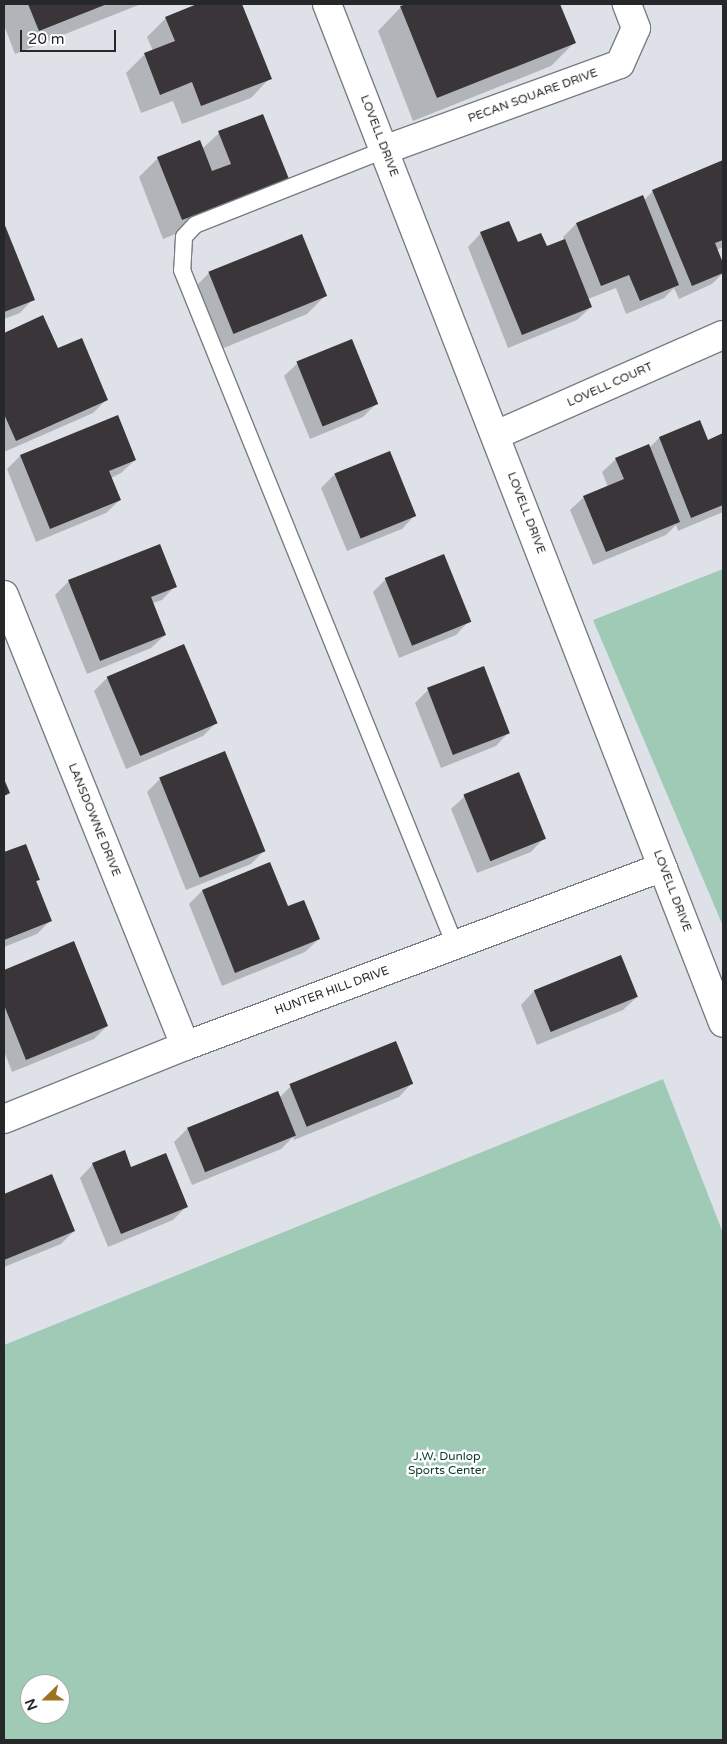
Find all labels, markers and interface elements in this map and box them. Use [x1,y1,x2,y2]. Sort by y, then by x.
scale bar [22,20,119,52]
text: 20 m [28,30,65,48]
street label: PECAN SQUARE DRIVE [466,66,600,126]
street label: LOVELL DRIVE [357,93,401,179]
street label: LOVELL COURT [565,360,655,410]
street label: LOVELL DRIVE [504,470,548,556]
street label: LANSDOWNE DRIVE [65,761,123,879]
street label: LOVELL DRIVE [650,848,694,934]
street label: HUNTER HILL DRIVE [273,964,391,1018]
park label: J.W. Dunlop Sports Center [408,1450,486,1478]
north arrow [20,1674,70,1724]
text: N [22,1696,42,1713]

